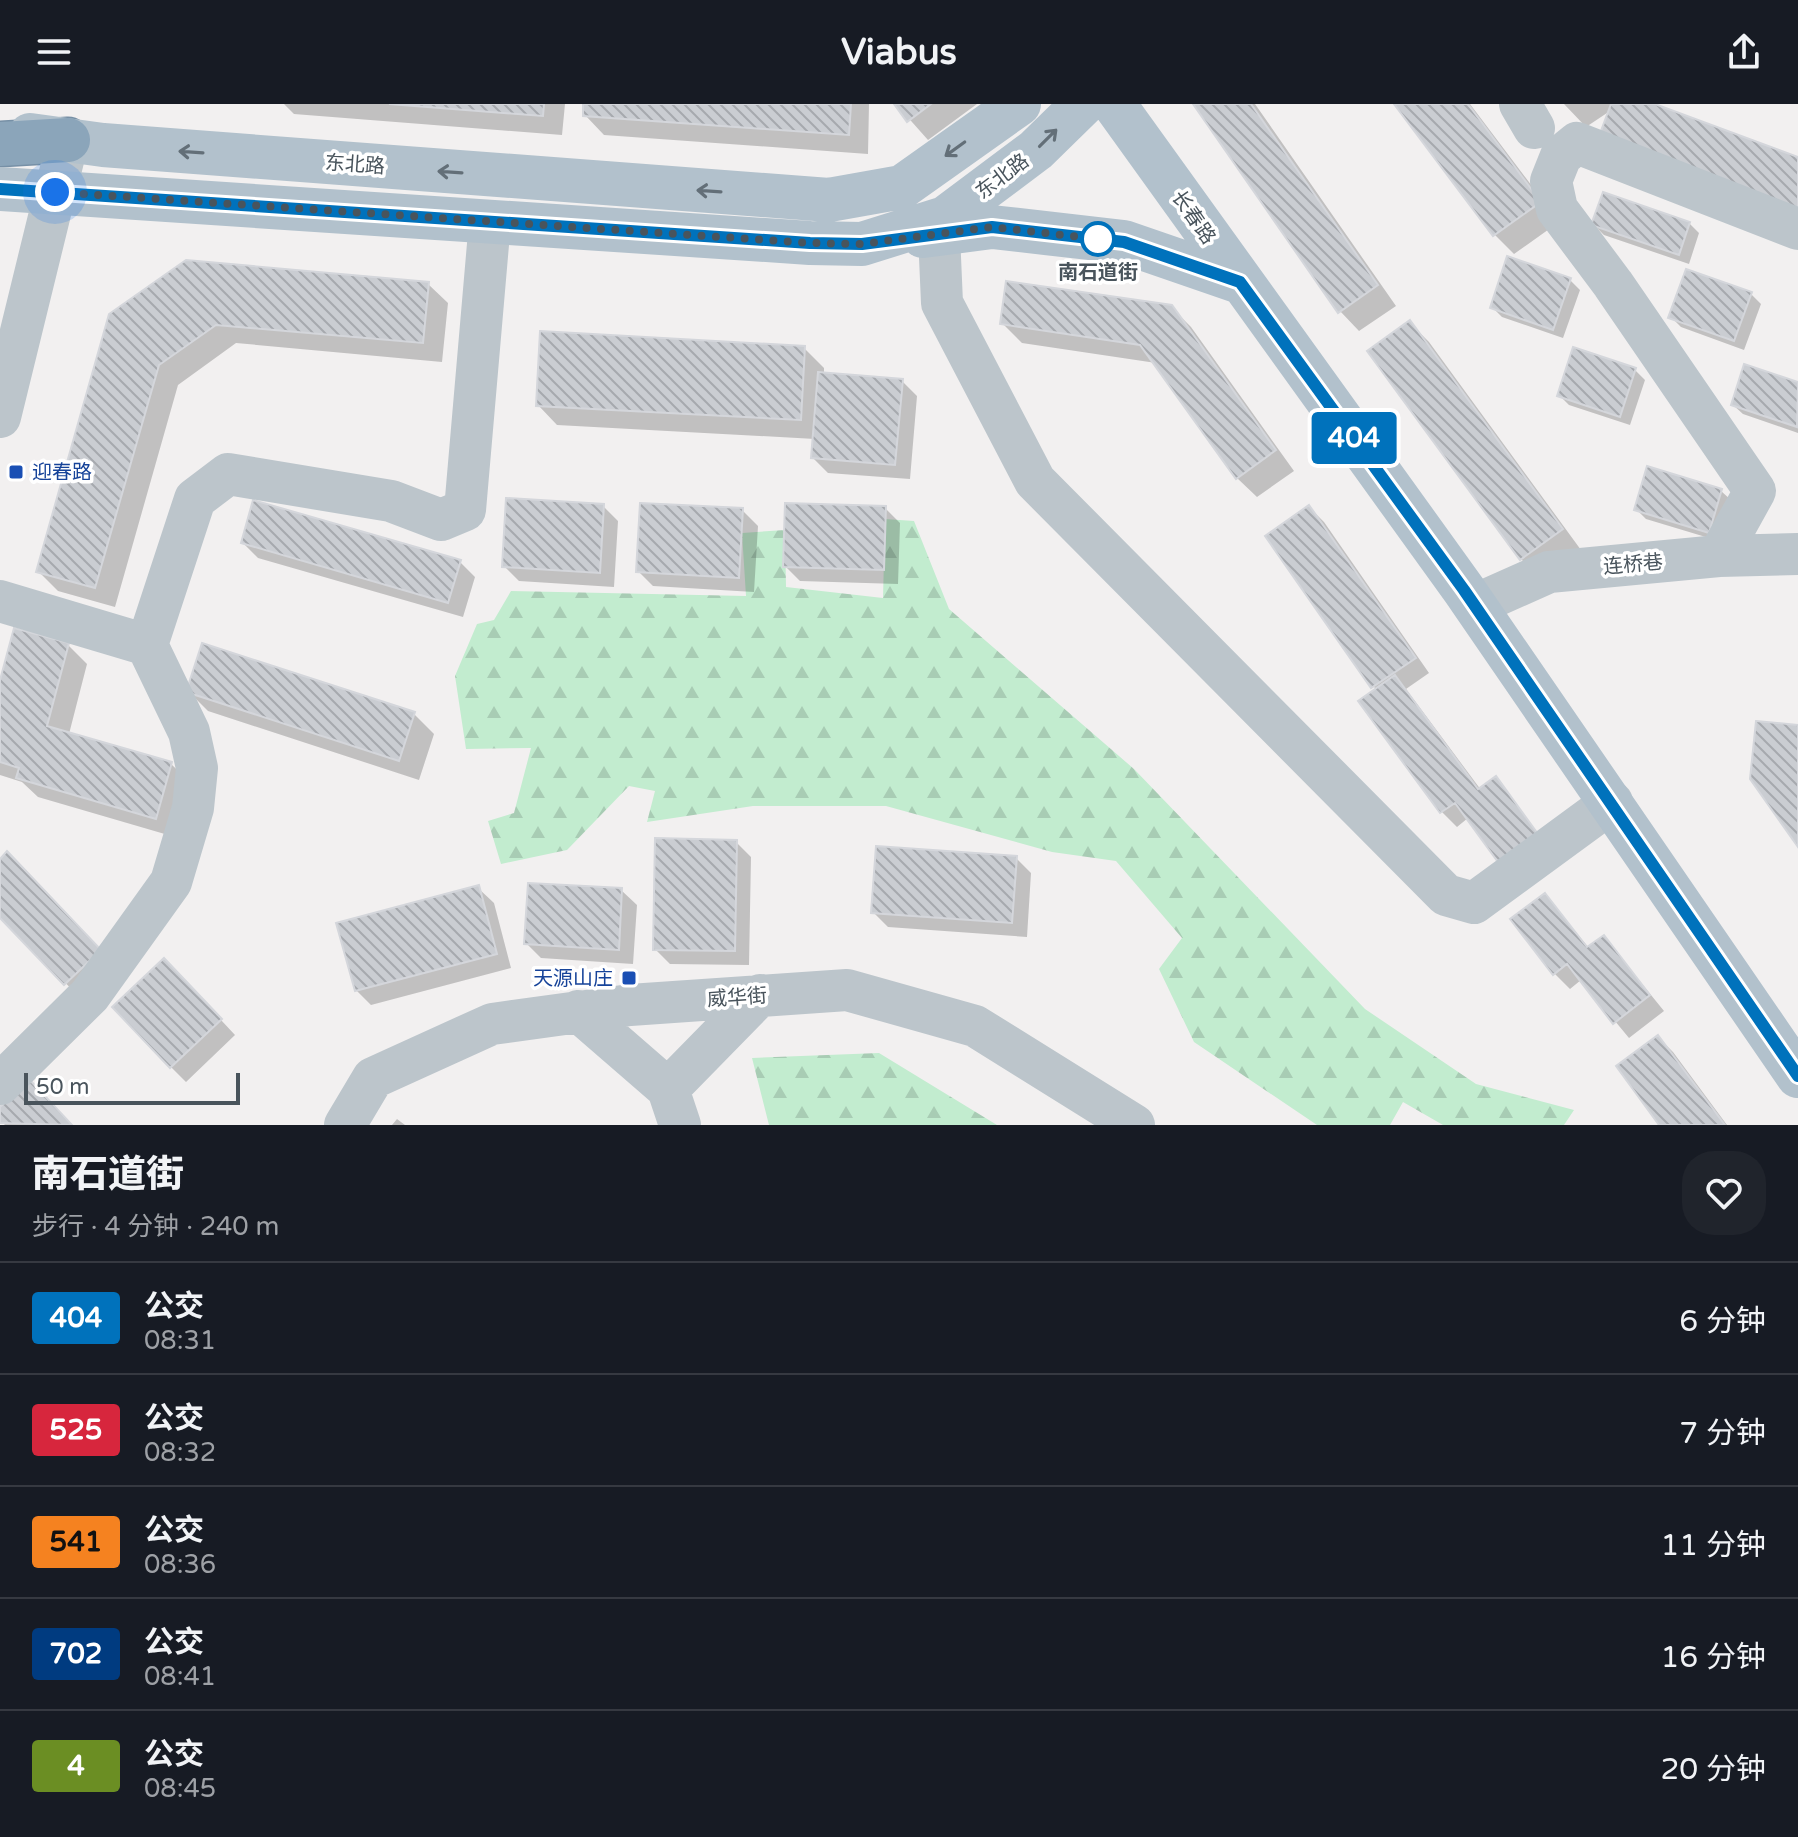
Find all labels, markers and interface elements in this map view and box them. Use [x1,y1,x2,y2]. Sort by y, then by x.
icon: menu [32,30,76,74]
icon: share [1722,30,1766,74]
text: Viabus [841,31,957,74]
one-way arrow [1039,128,1058,148]
one-way arrow [945,141,967,158]
one-way arrow [178,144,204,159]
street label: 东北路 [971,149,1034,204]
street label: 东北路 [324,151,386,179]
one-way arrow [437,164,464,179]
your location [35,172,75,212]
one-way arrow [696,183,723,198]
street label: 长春路 [1166,186,1220,249]
marker: 南石道街 [1081,222,1115,256]
place label: 南石道街 [1058,261,1138,285]
line badge: 404 [1308,412,1400,464]
text: 404 [1328,421,1380,455]
place label: 迎春路 [32,461,92,485]
marker: 迎春路 [7,463,25,481]
street label: 连桥巷 [1602,550,1664,580]
place label: 天源山庄 [533,967,613,991]
marker: 天源山庄 [620,969,638,987]
street label: 威华街 [706,984,768,1012]
scale bar [24,1069,240,1105]
text: 50 m [36,1074,90,1100]
button: heart [1682,1151,1766,1235]
text: 南石道街 [32,1152,184,1198]
text: 步行 · 4 分钟 · 240 m [32,1211,279,1242]
text: 公交 [144,1288,204,1325]
text: 404 [50,1301,102,1335]
text: 6 分钟 [1679,1303,1766,1340]
text: 08:31 [144,1325,216,1356]
text: 公交 [144,1400,204,1437]
text: 525 [50,1413,102,1447]
text: 7 分钟 [1679,1415,1766,1452]
text: 08:32 [144,1437,216,1468]
text: 公交 [144,1512,204,1549]
text: 541 [50,1525,102,1559]
text: 11 分钟 [1661,1527,1766,1564]
text: 08:36 [144,1549,216,1580]
text: 公交 [144,1624,204,1661]
text: 702 [50,1637,102,1671]
text: 16 分钟 [1661,1639,1766,1676]
text: 08:41 [144,1661,216,1692]
text: 公交 [144,1736,204,1773]
text: 4 [67,1749,85,1783]
text: 20 分钟 [1661,1751,1766,1788]
text: 08:45 [144,1773,216,1804]

